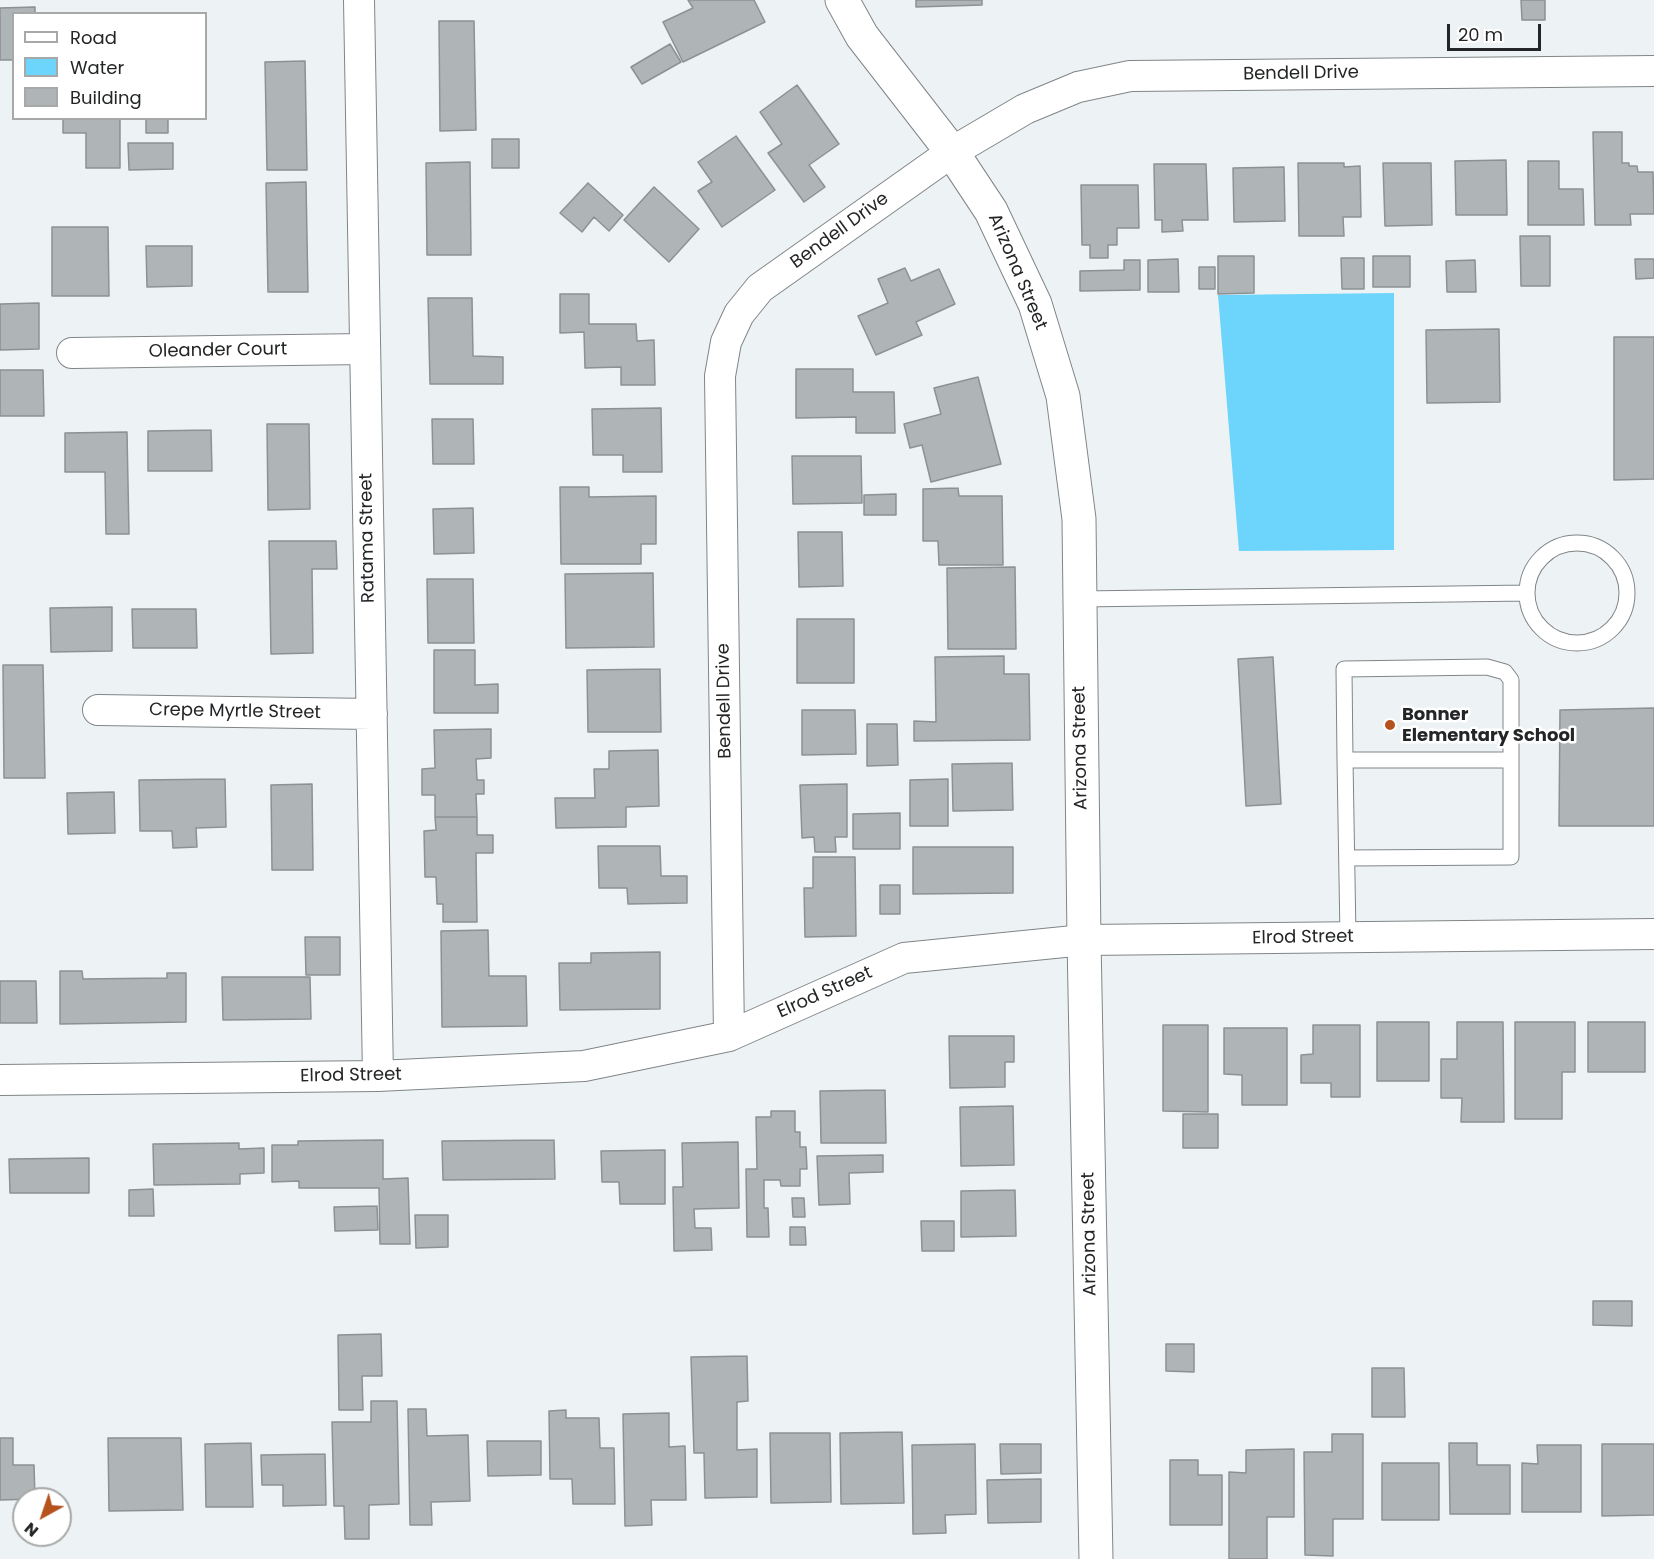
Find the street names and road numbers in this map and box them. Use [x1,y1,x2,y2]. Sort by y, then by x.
street label: Bendell Drive [1243,62,1359,86]
street label: Bendell Drive [787,188,893,274]
street label: Arizona Street [983,211,1051,333]
street label: Oleander Court [149,339,287,363]
street label: Ratama Street [356,473,380,603]
street label: Bendell Drive [713,643,737,759]
street label: Arizona Street [1069,686,1093,810]
street label: Crepe Myrtle Street [149,700,321,724]
street label: Elrod Street [1252,926,1354,950]
street label: Elrod Street [774,962,876,1024]
street label: Elrod Street [300,1064,402,1088]
street label: Arizona Street [1078,1172,1102,1296]

